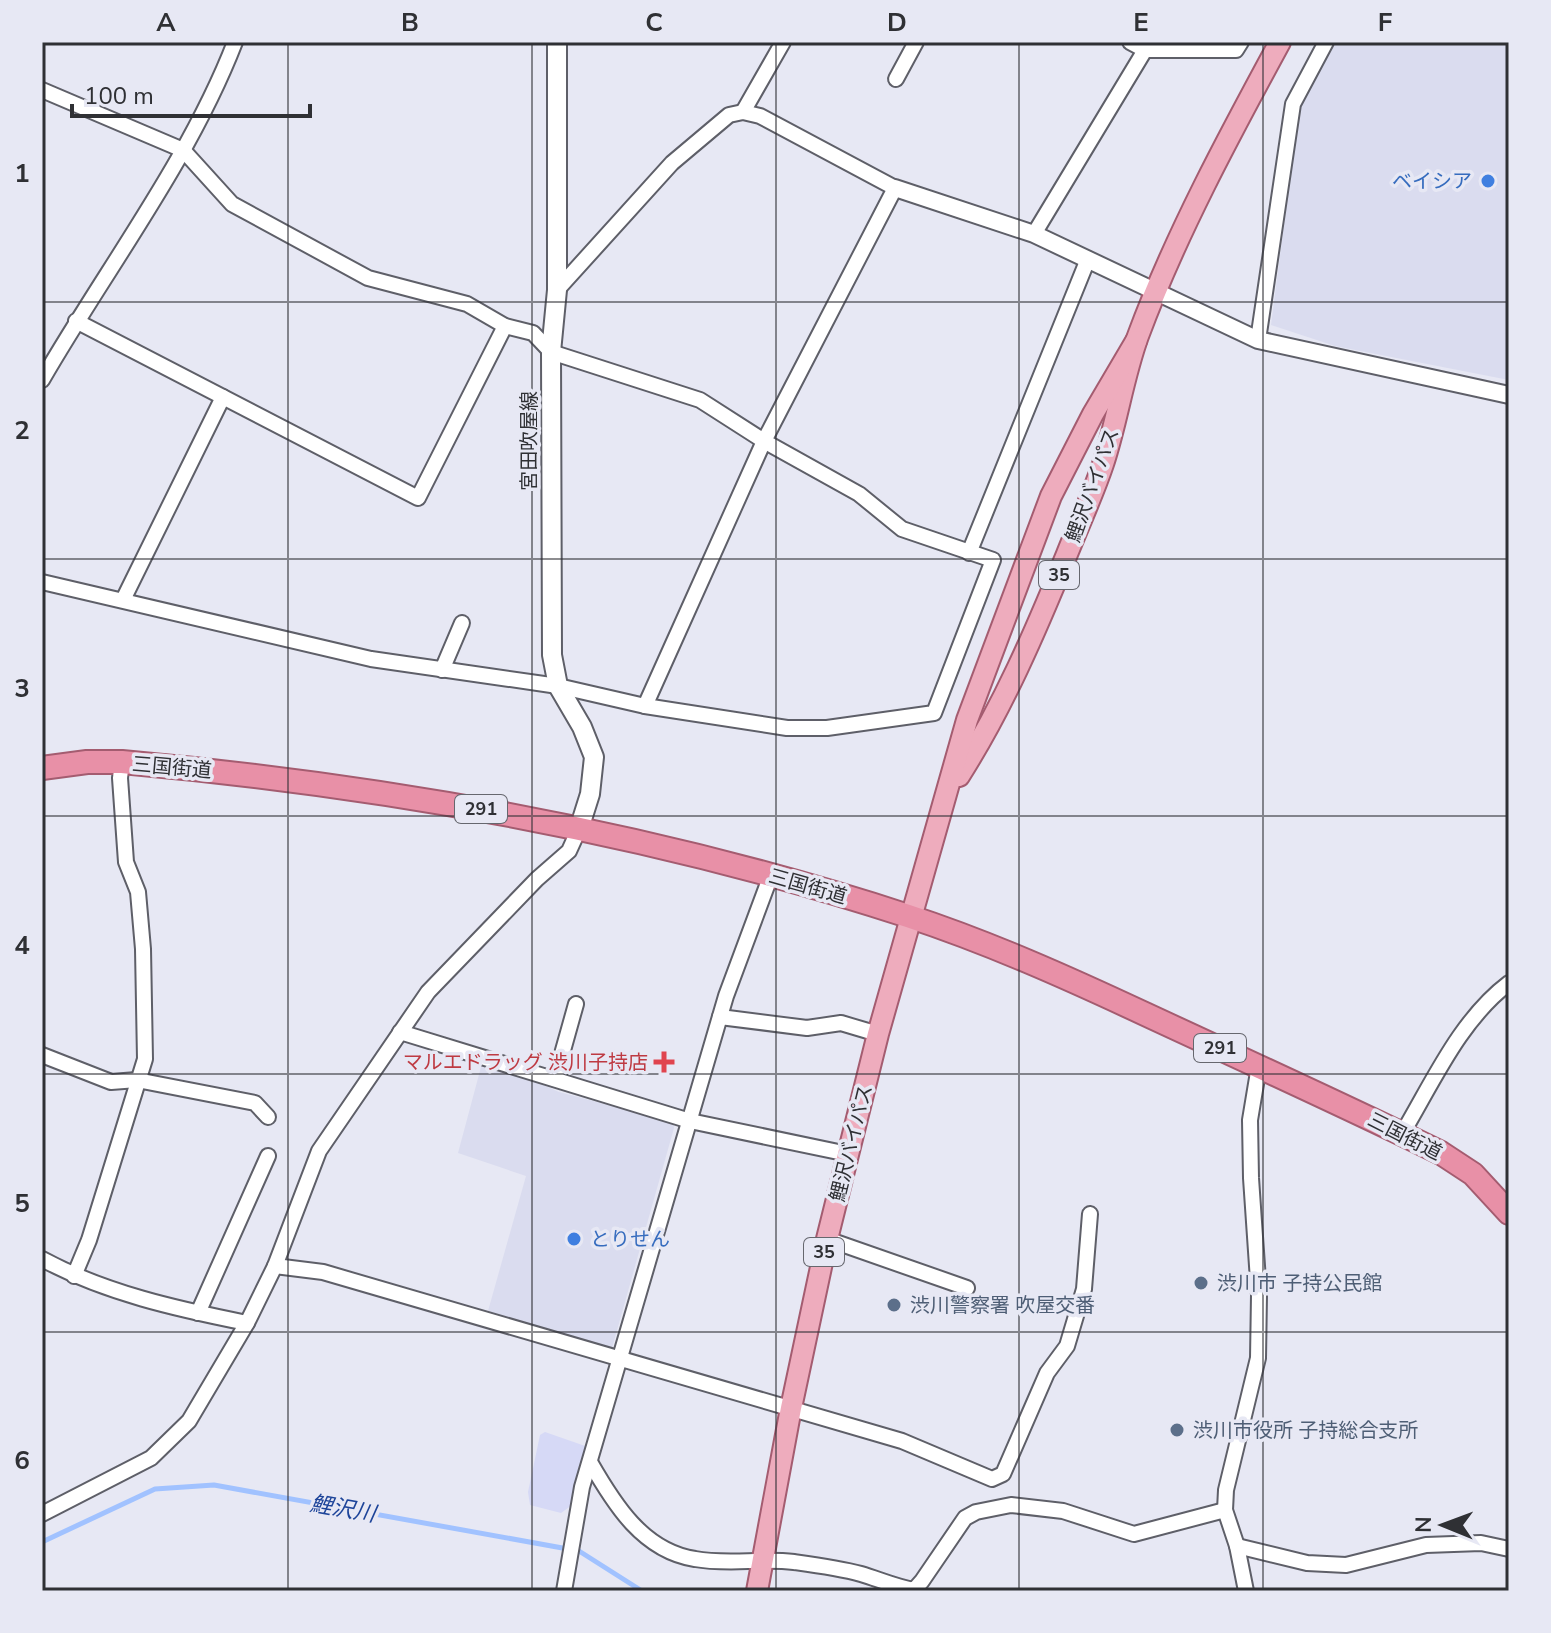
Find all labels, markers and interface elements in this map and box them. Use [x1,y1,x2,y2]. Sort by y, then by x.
text: A [156,5,176,40]
text: B [401,5,419,40]
text: C [645,5,663,40]
text: D [887,5,907,40]
text: E [1133,5,1149,40]
text: F [1378,5,1392,40]
scale bar [72,68,310,118]
text: 100 m [84,80,154,112]
text: 1 [14,156,30,191]
place label: ベイシア [1392,168,1472,195]
marker: ベイシア [1479,172,1497,190]
street label: 宮田吹屋線 [516,391,543,491]
text: 2 [14,413,30,448]
street label: 鯉沢バイパス [1059,424,1126,546]
road number: 35 [1039,561,1079,589]
text: 3 [14,671,30,706]
street label: 三国街道 [131,751,213,784]
road number: 291 [455,795,507,823]
street label: 三国街道 [766,862,850,910]
text: 4 [14,928,30,963]
road number: 291 [1194,1034,1246,1062]
place label: マルエドラッグ 渋川子持店 [403,1049,648,1076]
marker: マルエドラッグ 渋川子持店 [655,1053,673,1071]
street label: 鯉沢バイパス [824,1082,879,1204]
street label: 三国街道 [1363,1106,1447,1167]
text: 5 [14,1186,30,1221]
place label: とりせん [590,1226,670,1253]
marker: とりせん [565,1230,583,1248]
road number: 35 [804,1238,844,1266]
place label: 渋川市 子持公民館 [1217,1270,1382,1297]
marker: 渋川市 子持公民館 [1192,1274,1210,1292]
place label: 渋川警察署 吹屋交番 [910,1292,1095,1319]
marker: 渋川警察署 吹屋交番 [885,1296,903,1314]
place label: 渋川市役所 子持総合支所 [1193,1417,1418,1444]
marker: 渋川市役所 子持総合支所 [1168,1421,1186,1439]
text: 6 [14,1443,30,1478]
north arrow [1403,1485,1483,1565]
water label: 鯉沢川 [308,1488,380,1530]
text: N [1409,1516,1439,1533]

